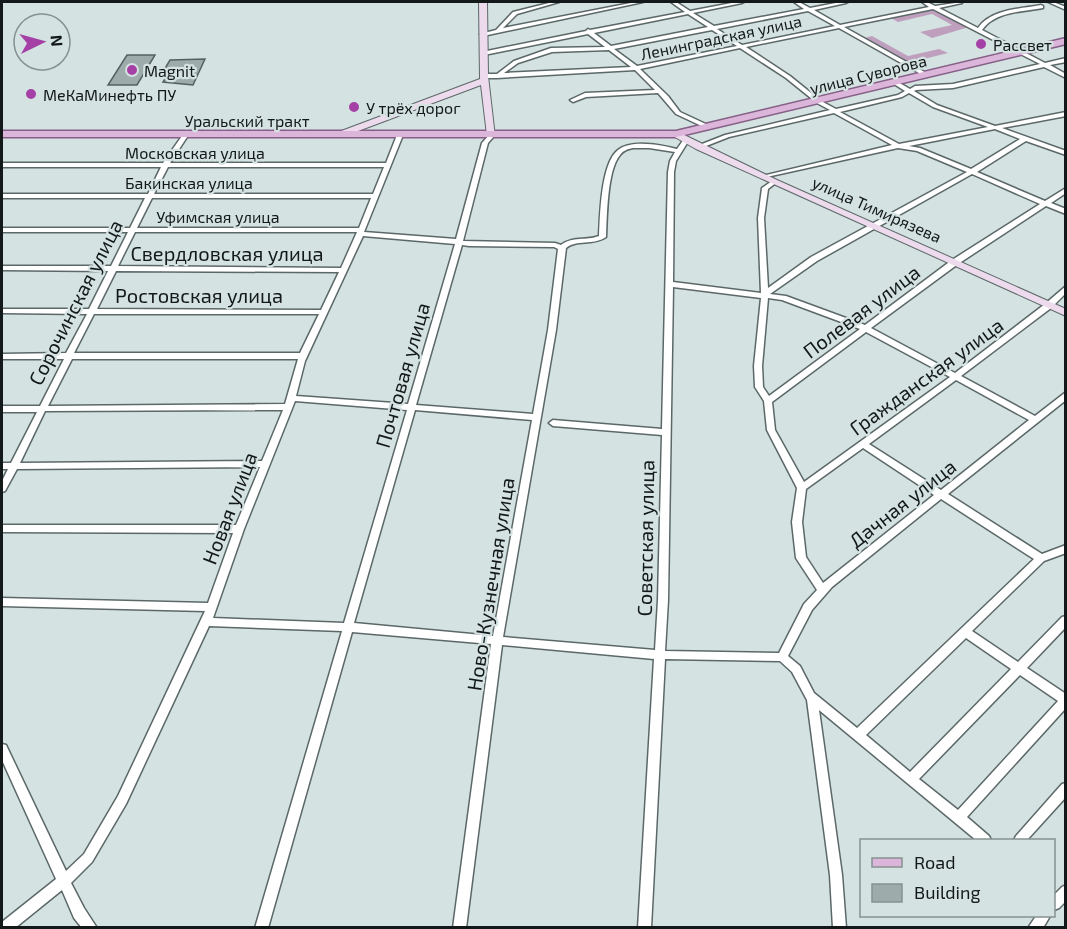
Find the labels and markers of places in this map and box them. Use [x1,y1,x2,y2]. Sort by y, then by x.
place label: Рассвет [993,35,1052,54]
marker: Рассвет [974,37,988,51]
place label: Magnit [144,61,195,80]
marker: Magnit [125,63,139,77]
place label: МеКаМинефть ПУ [43,85,176,104]
marker: МеКаМинефть ПУ [24,87,38,101]
place label: У трёх дорог [366,98,461,117]
marker: У трёх дорог [347,100,361,114]

